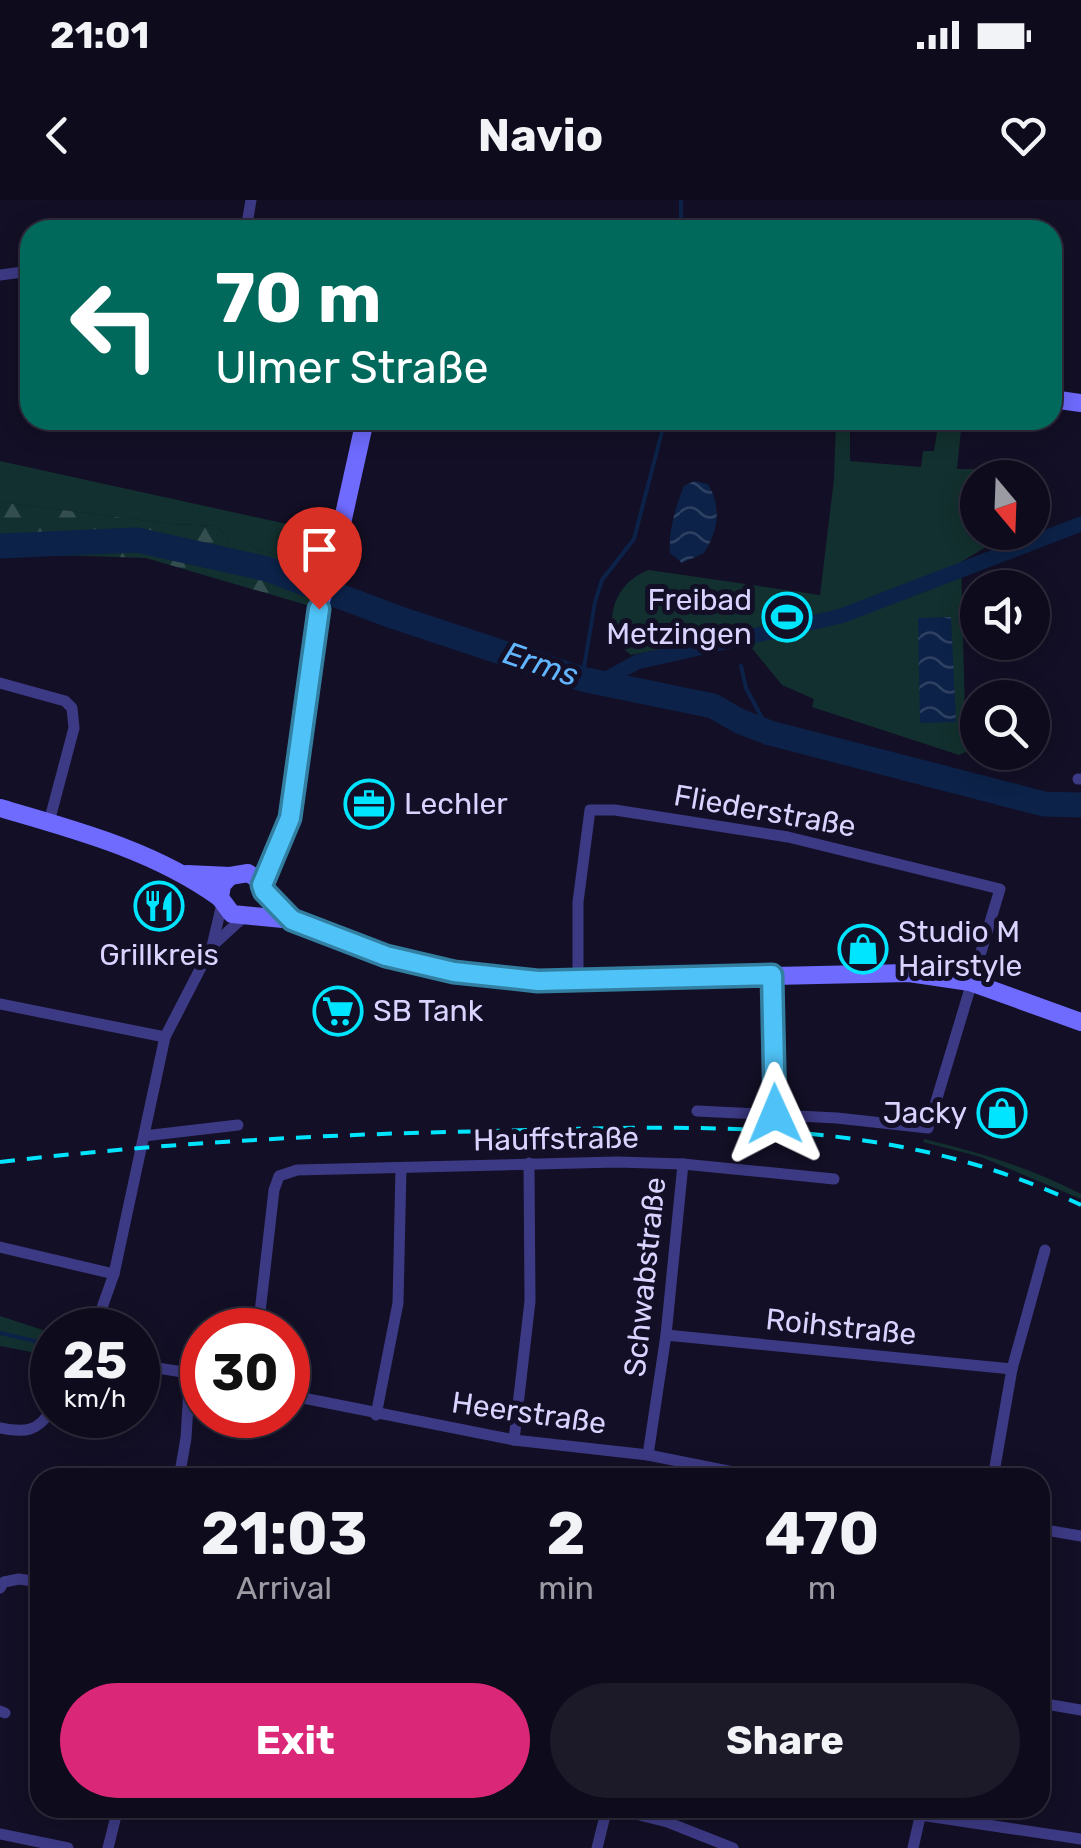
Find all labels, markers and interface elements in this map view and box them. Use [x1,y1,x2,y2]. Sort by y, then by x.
text: 21:01 [50,12,149,58]
icon: back [30,108,85,163]
icon: heart [996,108,1051,163]
text: Navio [478,109,603,162]
text: 70 m [215,257,382,340]
icon: left [50,260,180,390]
text: Ulmer Straße [215,341,489,394]
north arrow [960,460,1050,550]
map controls [960,460,1050,770]
pin [277,507,362,610]
icon: arrive [292,522,347,577]
button: sound [960,570,1050,660]
place label: Freibad Metzingen [606,582,752,652]
sports icon: Freibad Metzingen [761,591,813,643]
water label: Erms [499,634,583,694]
button: search [960,680,1050,770]
street label: Fliederstraße [671,777,859,845]
office icon: Lechler [343,778,395,830]
place label: Lechler [404,786,508,822]
restaurant icon: Grillkreis [133,880,185,932]
place label: Studio M Hairstyle [898,914,1022,984]
shop icon: Studio M Hairstyle [837,923,889,975]
place label: Grillkreis [99,937,219,973]
supermarket icon: SB Tank [312,985,364,1037]
place label: SB Tank [373,993,484,1029]
position arrow [723,1062,827,1166]
shop icon: Jacky [976,1087,1028,1139]
place label: Jacky [883,1095,967,1131]
street label: Hauffstraße [473,1120,639,1158]
street label: Schwabstraße [617,1175,673,1379]
street label: Roihstraße [764,1301,918,1353]
speed limit sign: 30 [180,1308,310,1438]
text: 25 [63,1331,127,1391]
text: km/h [64,1384,126,1413]
street label: Heerstraße [449,1384,609,1442]
text: 21:03 [201,1498,367,1569]
text: 2 [546,1498,585,1569]
text: 470 [765,1498,879,1569]
text: Arrival [236,1569,332,1607]
text: min [538,1569,594,1607]
text: m [808,1569,836,1607]
button: Exit [60,1683,530,1798]
button: Share [550,1683,1020,1798]

